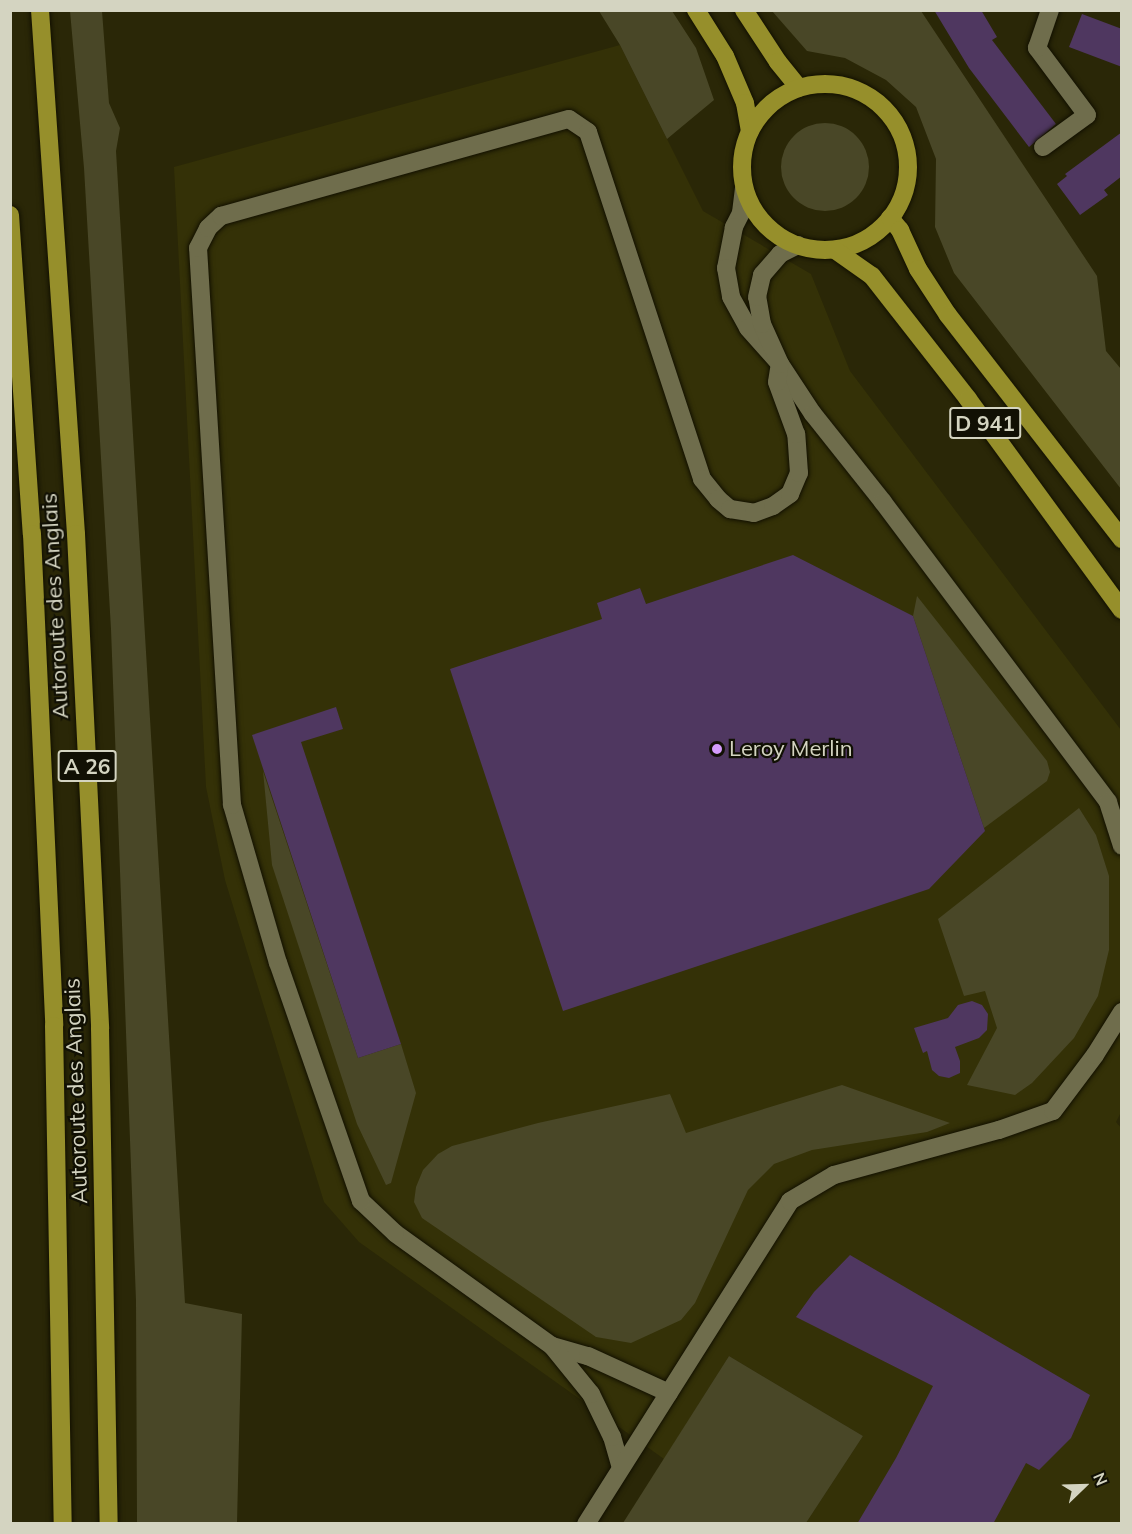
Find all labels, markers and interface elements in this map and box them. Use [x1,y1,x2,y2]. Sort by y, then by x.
road number: D 941 [949,405,1021,441]
street label: Autoroute des Anglais [36,492,74,720]
place label: Leroy Merlin [729,736,853,762]
marker: Leroy Merlin [710,742,724,756]
road number: A 26 [57,748,117,784]
street label: Autoroute des Anglais [59,978,93,1204]
north arrow [1054,1456,1114,1516]
text: N [1089,1469,1112,1488]

